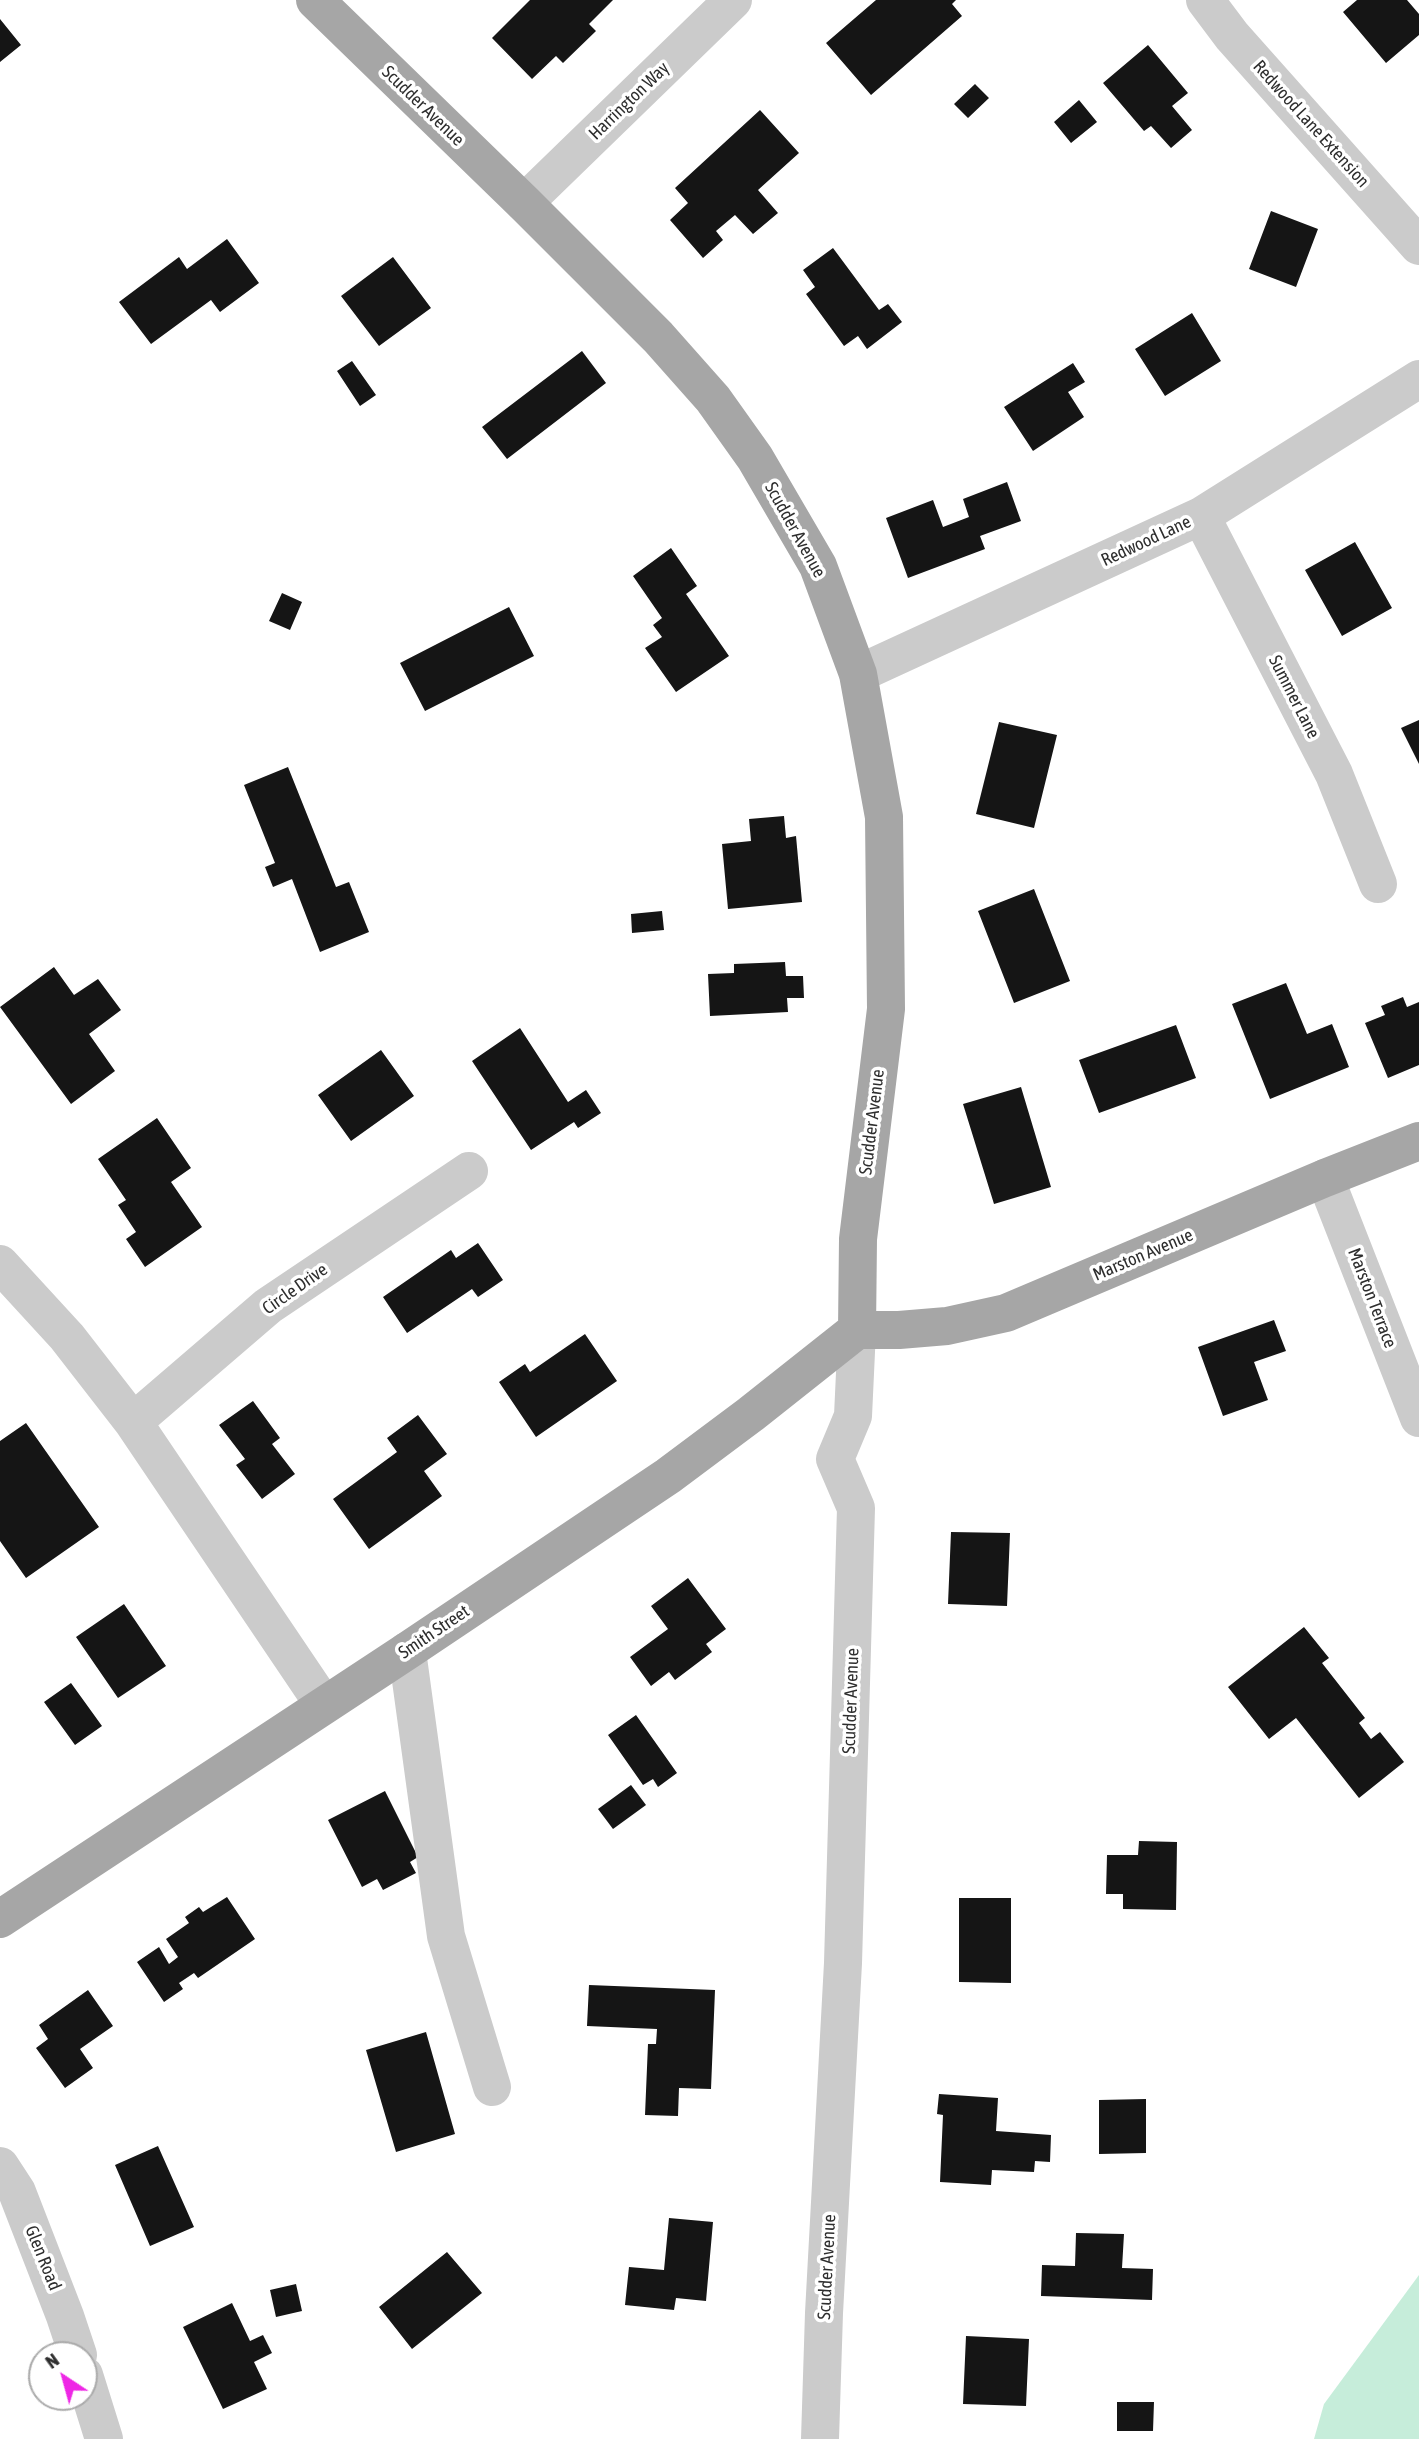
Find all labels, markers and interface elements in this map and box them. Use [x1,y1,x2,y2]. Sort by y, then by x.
street label: Redwood Lane Extension [1248,56,1374,192]
street label: Harrington Way [584,57,674,145]
street label: Scudder Avenue [377,62,469,150]
street label: Scudder Avenue [760,479,830,581]
street label: Redwood Lane [1098,511,1194,571]
street label: Summer Lane [1264,652,1324,742]
street label: Scudder Avenue [855,1068,889,1176]
street label: Marston Avenue [1090,1224,1196,1286]
street label: Marston Terrace [1343,1245,1401,1351]
street label: Circle Drive [258,1259,332,1319]
street label: Smith Street [395,1601,473,1663]
street label: Scudder Avenue [838,1648,864,1754]
street label: Scudder Avenue [813,2214,841,2320]
street label: Glen Road [20,2222,66,2294]
north arrow [28,2341,98,2411]
text: N [41,2348,63,2373]

